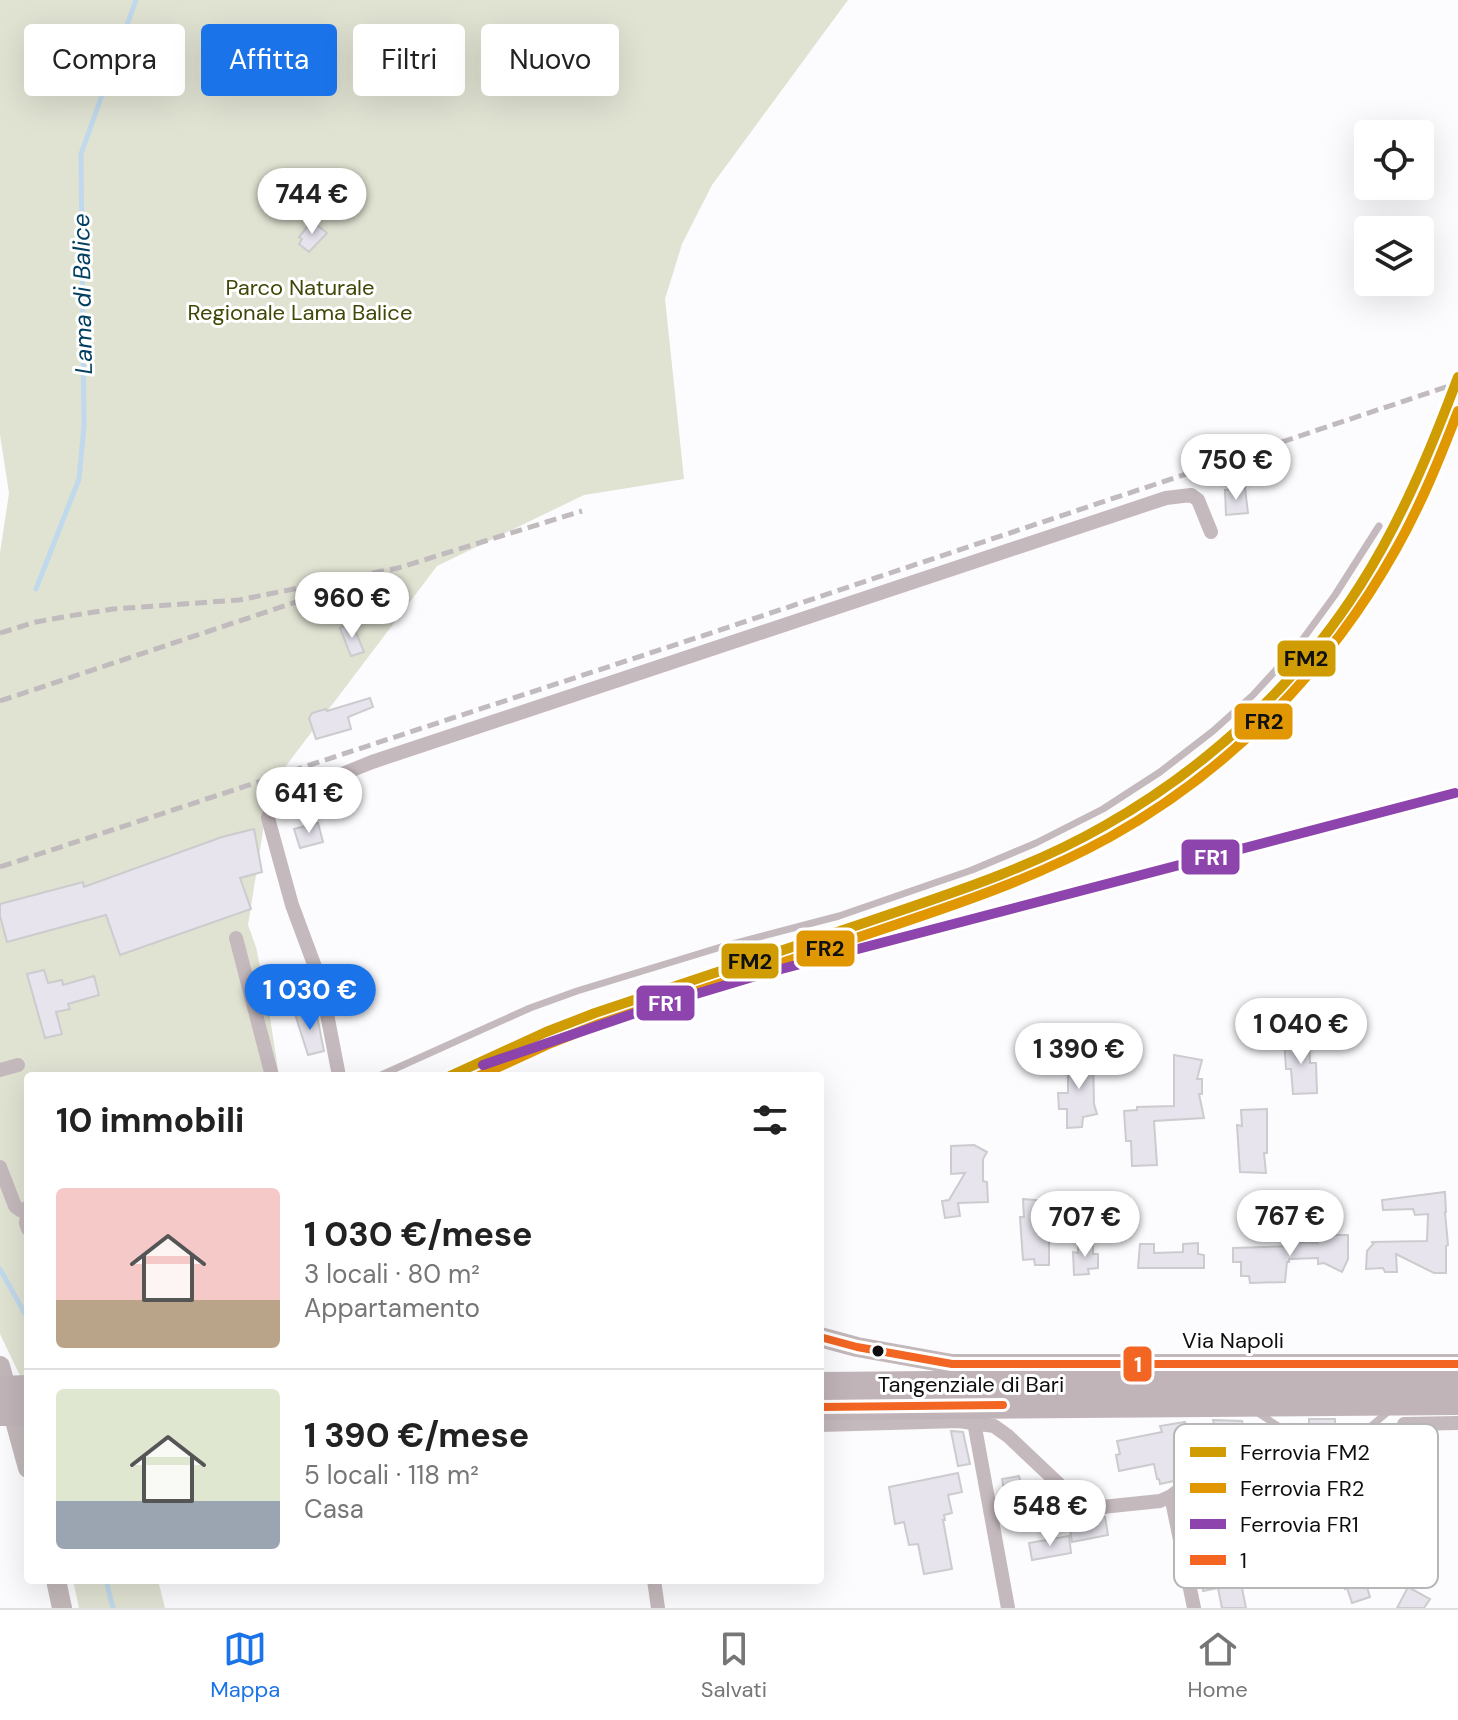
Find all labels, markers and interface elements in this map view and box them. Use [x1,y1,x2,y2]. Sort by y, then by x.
chip: Compra [24,24,185,96]
chip: Affitta [201,24,337,96]
chip: Filtri [353,24,465,96]
chip: Nuovo [481,24,619,96]
map controls [1354,120,1434,296]
button: locate [1354,120,1434,200]
pin: 744 € [256,168,368,236]
text: 744 € [275,177,349,211]
water label: Lama di Balice [65,213,99,375]
button: layers [1354,216,1434,296]
park label: Parco Naturale Regionale Lama Balice [188,273,412,327]
pin: 750 € [1180,434,1292,502]
text: 750 € [1199,443,1273,477]
pin: 960 € [296,572,408,640]
text: 960 € [313,581,391,615]
line badge: FM2 [1276,639,1337,678]
text: FM2 [1284,644,1328,673]
line badge: FR2 [1233,702,1294,741]
text: FR2 [1245,707,1283,736]
pin: 641 € [253,767,365,835]
text: 641 € [274,776,344,810]
line badge: FR1 [1180,838,1241,876]
text: FR1 [1194,843,1228,872]
line badge: FR2 [795,929,856,968]
text: FR2 [806,934,844,963]
line badge: FM2 [720,942,780,980]
text: FM2 [728,947,772,976]
pin: 1 030 € [236,964,384,1032]
text: 1 030 € [263,973,357,1007]
line badge: FR1 [635,984,696,1022]
text: FR1 [648,989,682,1018]
pin: 1 040 € [1227,998,1375,1066]
text: 1 040 € [1253,1007,1349,1041]
pin: 1 390 € [1005,1023,1153,1091]
text: 1 390 € [1033,1032,1125,1066]
text: 10 immobili [56,1098,244,1143]
icon: filters [748,1098,792,1142]
pin: 767 € [1234,1190,1346,1258]
pin: 707 € [1029,1191,1141,1259]
text: 767 € [1255,1199,1325,1233]
text: 707 € [1049,1200,1121,1234]
text: 1 030 €/mese [304,1212,532,1257]
icon: home [120,1220,216,1316]
text: 3 locali · 80 m² [304,1257,480,1291]
text: Appartamento [304,1291,480,1325]
street label: Via Napoli [1182,1326,1284,1355]
unlabelled marker [870,1343,886,1359]
line badge: 1 [1122,1345,1153,1383]
text: 1 [1134,1350,1142,1379]
street label: Tangenziale di Bari [878,1370,1064,1399]
text: 1 390 €/mese [304,1413,529,1458]
icon: home [120,1421,216,1517]
legend [1174,1424,1438,1588]
text: Ferrovia FM2 [1240,1438,1370,1467]
text: 5 locali · 118 m² [304,1458,479,1492]
text: Ferrovia FR2 [1240,1474,1364,1503]
pin: 548 € [994,1480,1106,1548]
text: 548 € [1012,1489,1088,1523]
text: Casa [304,1492,364,1526]
text: Ferrovia FR1 [1240,1510,1359,1539]
text: 1 [1240,1546,1247,1575]
tab: Mappa [210,1627,280,1704]
tab: Salvati [701,1627,767,1704]
tab: Home [1188,1627,1248,1704]

